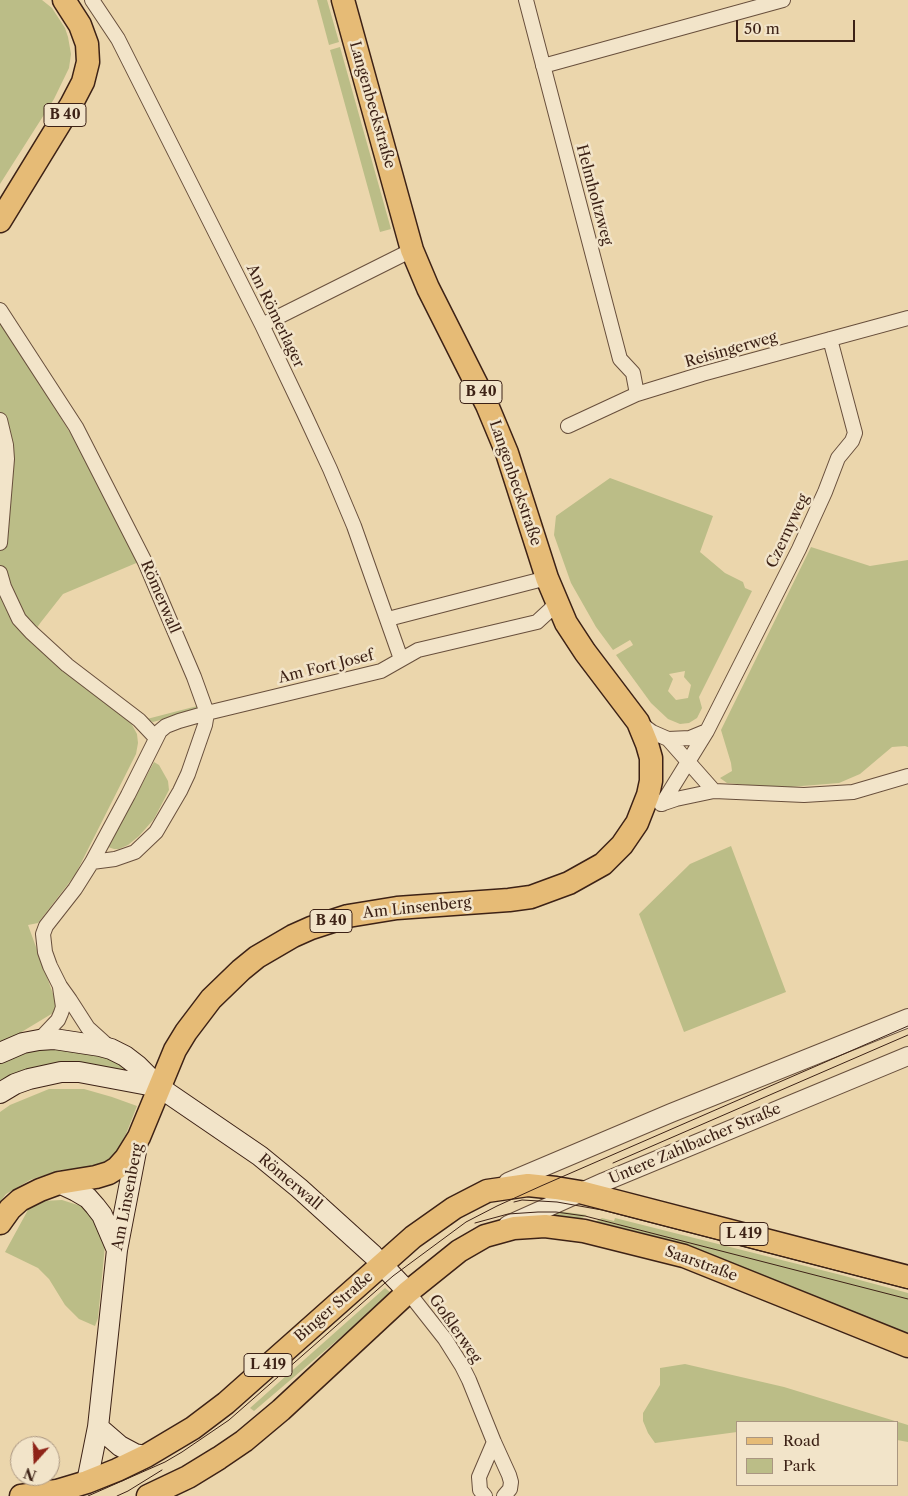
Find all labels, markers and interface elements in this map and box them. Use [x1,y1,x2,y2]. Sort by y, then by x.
scale bar [738,10,857,42]
text: 50 m [744,19,780,38]
street label: Langenbeckstraße [345,39,399,171]
road number: B 40 [44,104,86,126]
street label: Helmholtzweg [572,143,616,247]
street label: Am Römerlager [242,261,308,371]
street label: Reisingerweg [683,328,779,372]
road number: B 40 [460,381,502,404]
street label: Langenbeckstraße [485,418,545,548]
street label: Czernyweg [763,491,813,571]
street label: Römerwall [137,558,183,636]
street label: Am Fort Josef [276,646,376,688]
street label: Am Linsenberg [362,893,472,923]
road number: B 40 [310,909,352,932]
street label: Untere Zahlbacher Straße [606,1100,784,1188]
street label: Am Linsenberg [109,1142,147,1252]
street label: Römerwall [255,1150,325,1214]
road number: L 419 [720,1222,768,1246]
street label: Saarstraße [662,1243,740,1285]
street label: Binger Straße [291,1268,377,1346]
street label: Goßlerweg [425,1291,485,1367]
road number: L 419 [244,1354,292,1376]
legend [736,1421,898,1486]
text: Road [783,1431,820,1450]
north arrow [10,1436,60,1486]
text: Park [783,1456,816,1475]
text: N [21,1464,39,1485]

